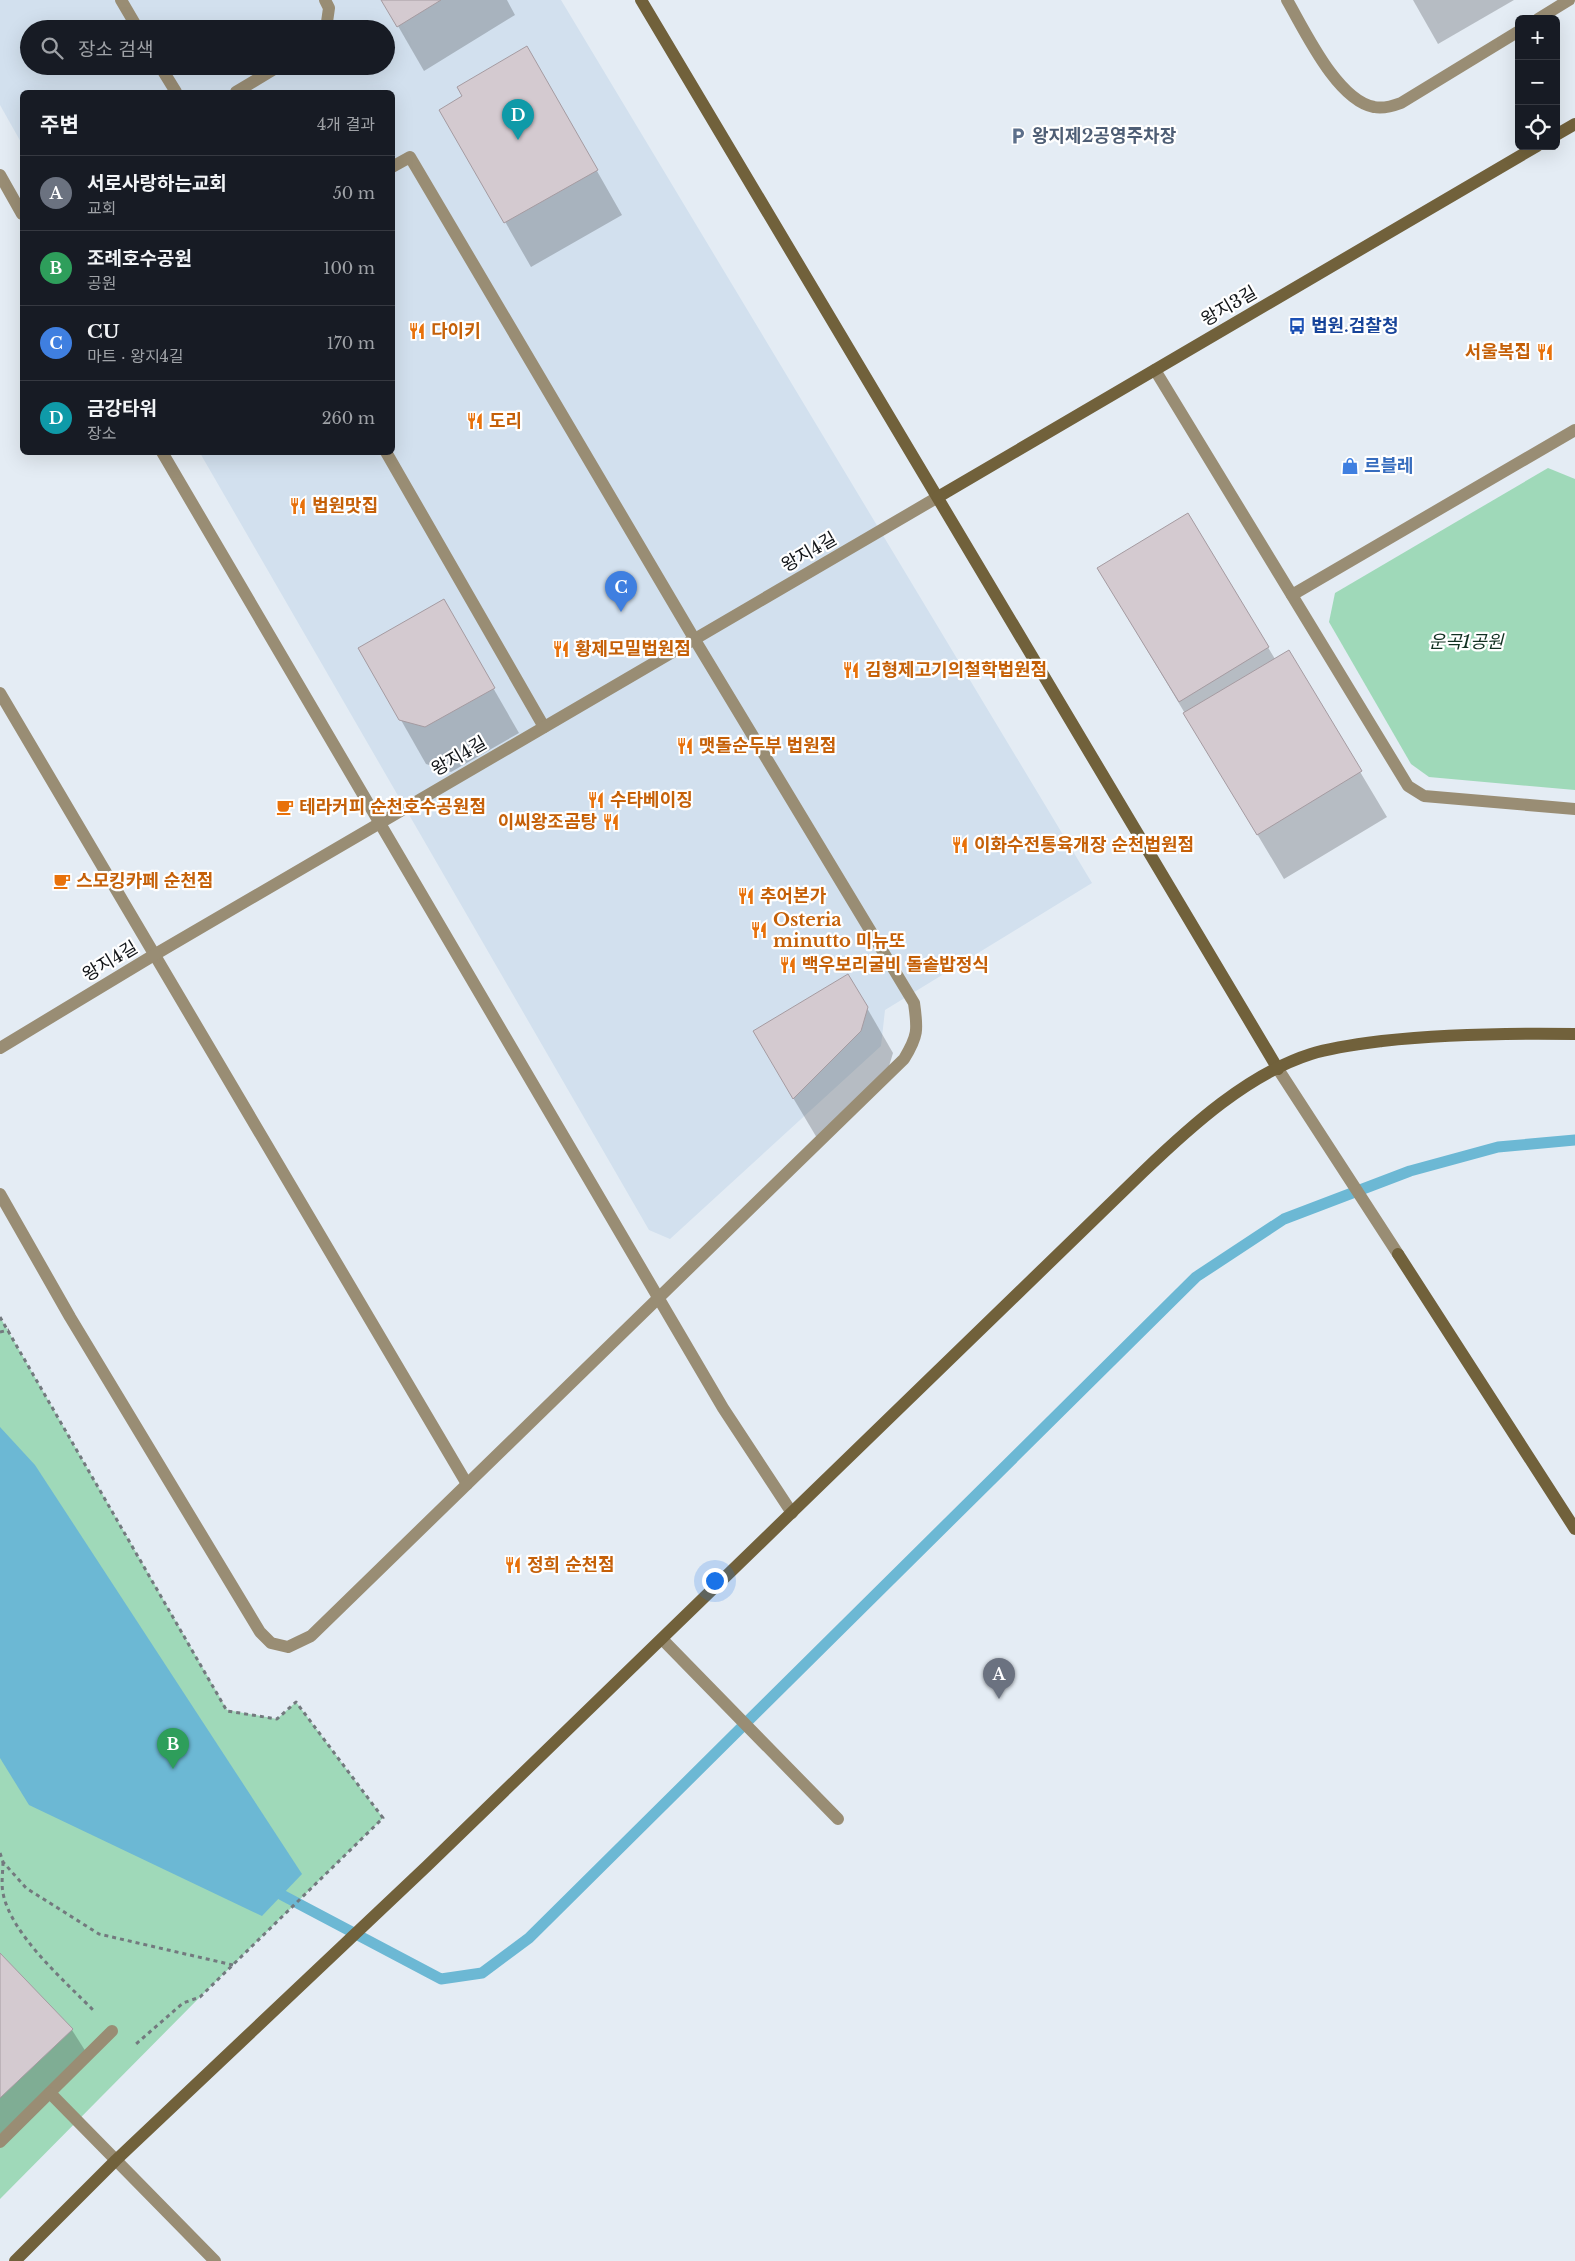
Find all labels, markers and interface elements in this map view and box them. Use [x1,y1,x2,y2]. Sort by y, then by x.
map controls [1515,15,1560,150]
button: + [1515,15,1560,60]
search box [20,20,395,75]
icon: search [38,34,66,62]
text: 장소 검색 [78,38,153,61]
button: − [1515,60,1560,105]
pin: D [502,99,534,140]
button: locate [1515,105,1560,150]
text: 주변 [40,112,79,138]
text: 4개 결과 [317,114,375,134]
place label: 왕지제2공영주차장 [1032,125,1177,147]
parking icon: 왕지제2공영주차장 [1008,126,1028,146]
text: 서로사랑하는교회 [87,172,227,195]
text: A [50,183,62,203]
text: 50 m [333,183,375,203]
text: 교회 [87,198,116,218]
text: 조례호수공원 [87,247,192,270]
text: B [50,258,62,278]
text: 100 m [323,258,375,278]
text: 공원 [87,273,116,293]
street label: 왕지3길 [1197,281,1261,331]
place label: 법원.검찰청 [1311,315,1398,337]
bus stop icon: 법원.검찰청 [1287,316,1307,336]
text: CU [87,320,119,343]
place label: 다이키 [431,320,481,342]
restaurant icon: 다이키 [407,321,427,341]
text: C [49,333,63,353]
text: 170 m [327,333,375,353]
place label: 서울복집 [1465,341,1531,363]
restaurant icon: 서울복집 [1535,342,1555,362]
text: 마트 · 왕지4길 [87,346,184,366]
text: 금강타워 [87,397,157,420]
text: D [49,408,63,428]
text: 260 m [322,408,375,428]
place label: 도리 [489,410,522,432]
restaurant icon: 도리 [465,411,485,431]
text: 장소 [87,423,116,443]
place label: 르블레 [1364,455,1414,477]
shop icon: 르블레 [1340,456,1360,476]
place label: 법원맛집 [312,495,378,517]
restaurant icon: 법원맛집 [288,496,308,516]
street label: 왕지4길 [777,527,841,577]
pin: C [605,571,637,612]
park label: 운곡1공원 [1429,631,1505,653]
place label: 황제모밀법원점 [575,638,691,660]
restaurant icon: 황제모밀법원점 [551,639,571,659]
place label: 김형제고기의철학법원점 [865,659,1047,681]
restaurant icon: 김형제고기의철학법원점 [841,660,861,680]
street label: 왕지4길 [427,731,491,781]
place label: 맷돌순두부 법원점 [699,735,836,757]
restaurant icon: 맷돌순두부 법원점 [675,736,695,756]
place label: 수타베이징 [610,789,693,811]
restaurant icon: 수타베이징 [586,790,606,810]
place label: 테라커피 순천호수공원점 [299,796,486,818]
cafe icon: 테라커피 순천호수공원점 [275,797,295,817]
place label: 이씨왕조곰탕 [498,811,597,833]
restaurant icon: 이씨왕조곰탕 [601,812,621,832]
place label: 이화수전통육개장 순천법원점 [974,834,1194,856]
restaurant icon: 이화수전통육개장 순천법원점 [950,835,970,855]
place label: 스모킹카페 순천점 [76,870,213,892]
cafe icon: 스모킹카페 순천점 [52,871,72,891]
place label: 추어본가 [760,885,827,907]
restaurant icon: 추어본가 [736,886,756,906]
place label: Osteria minutto 미뉴또 [773,909,905,952]
restaurant icon: Osteria minutto 미뉴또 [749,920,769,940]
street label: 왕지4길 [79,936,141,986]
place label: 백우보리굴비 돌솥밥정식 [802,954,989,976]
restaurant icon: 백우보리굴비 돌솥밥정식 [778,955,798,975]
place label: 정희 순천점 [527,1554,615,1576]
restaurant icon: 정희 순천점 [503,1555,523,1575]
your location [702,1568,728,1594]
pin: A [983,1658,1015,1699]
pin: B [157,1728,189,1769]

